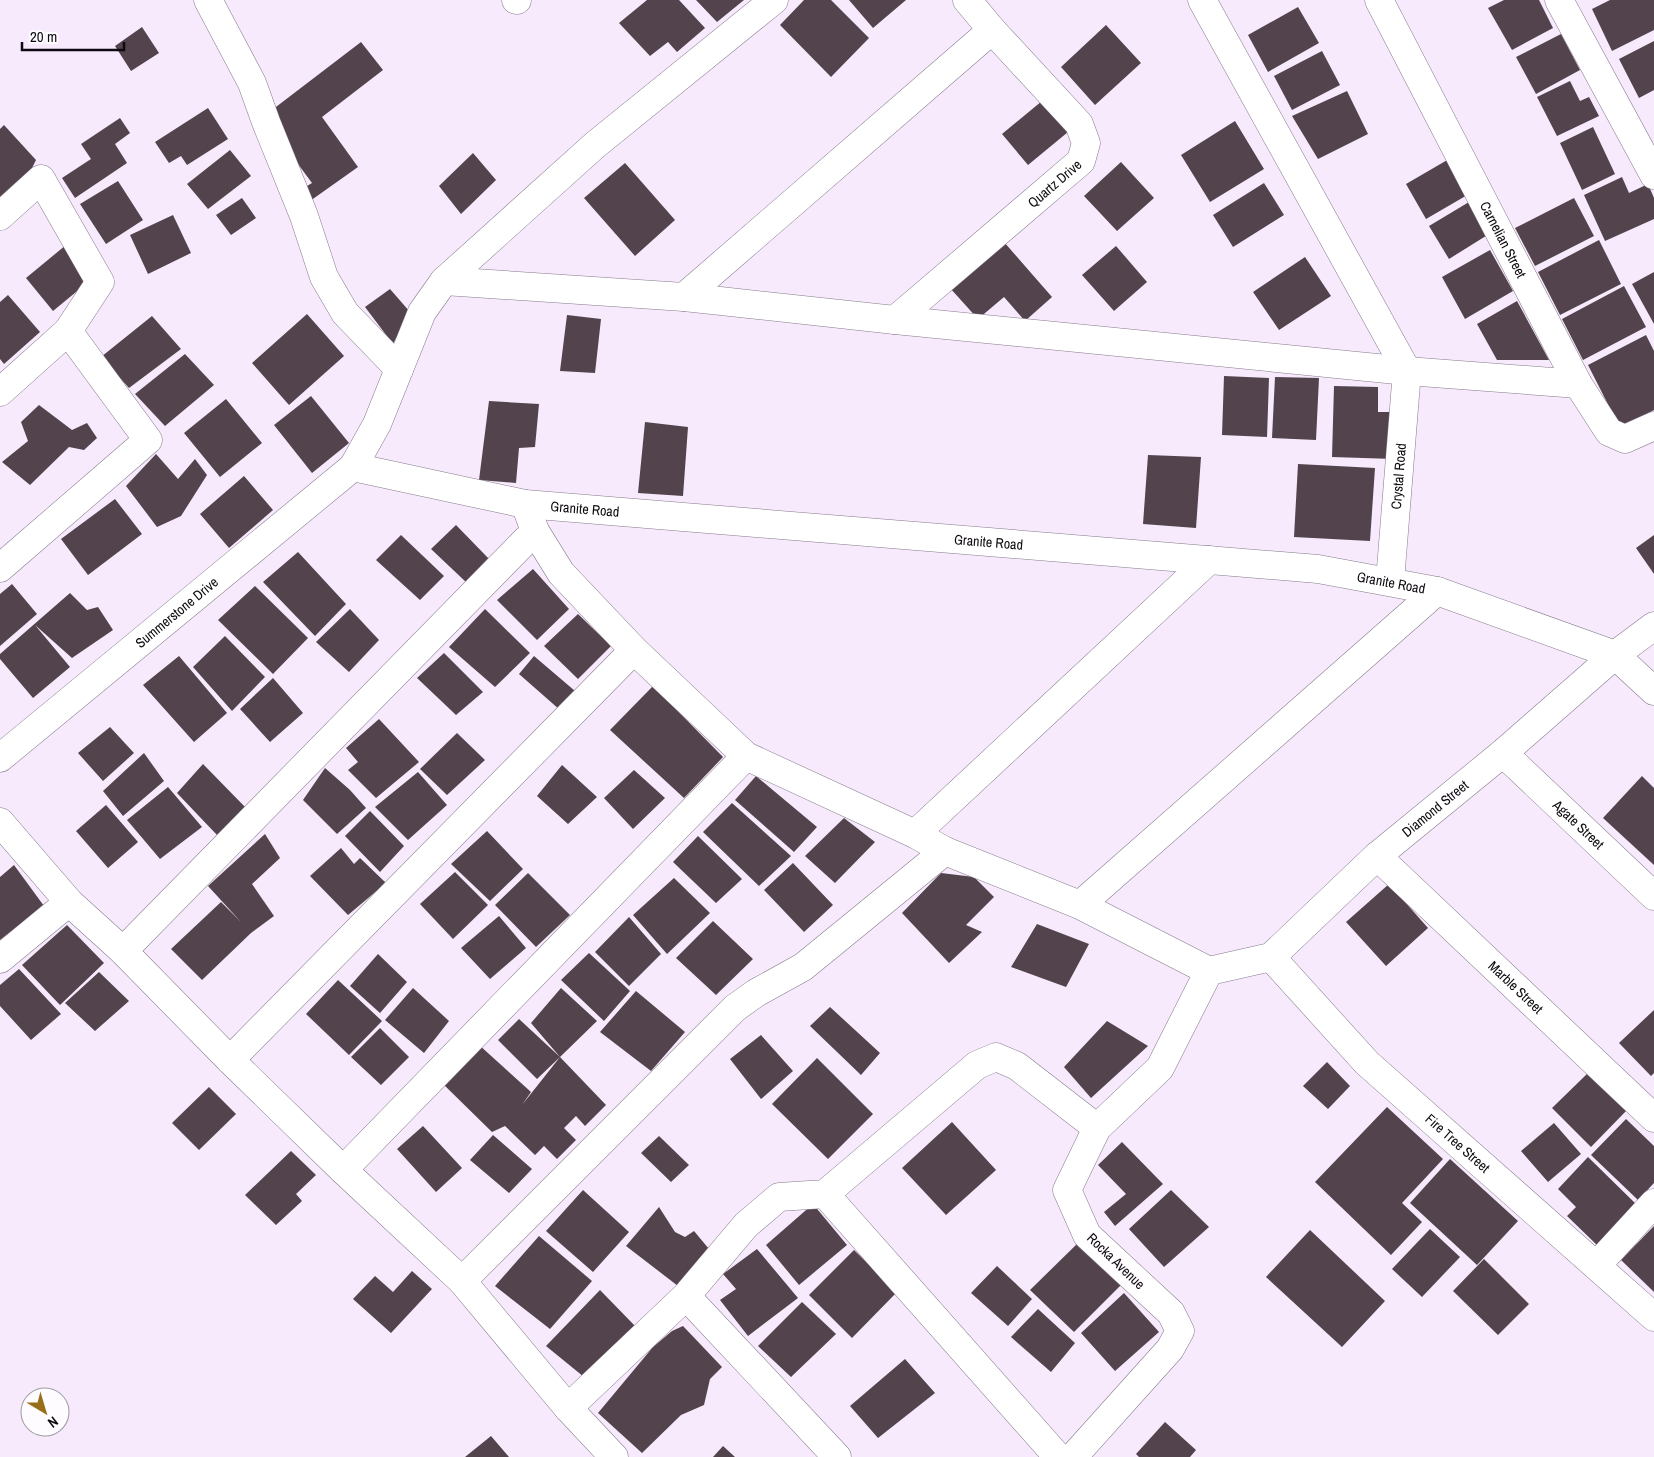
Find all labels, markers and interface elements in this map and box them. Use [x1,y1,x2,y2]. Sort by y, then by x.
scale bar [22,20,125,52]
text: 20 m [30,26,57,47]
street label: Quartz Drive [1024,156,1085,212]
street label: Carnelian Street [1476,198,1530,281]
street label: Crystal Road [1387,442,1410,510]
street label: Granite Road [550,497,620,521]
street label: Granite Road [953,530,1024,554]
street label: Granite Road [1356,567,1427,598]
street label: Summerstone Drive [132,573,222,652]
street label: Diamond Street [1398,776,1472,841]
street label: Agate Street [1548,795,1608,853]
street label: Marble Street [1485,957,1547,1017]
street label: Fire Tree Street [1421,1110,1494,1177]
street label: Rocka Avenue [1083,1229,1149,1293]
north arrow [20,1387,70,1437]
text: N [44,1413,62,1432]

